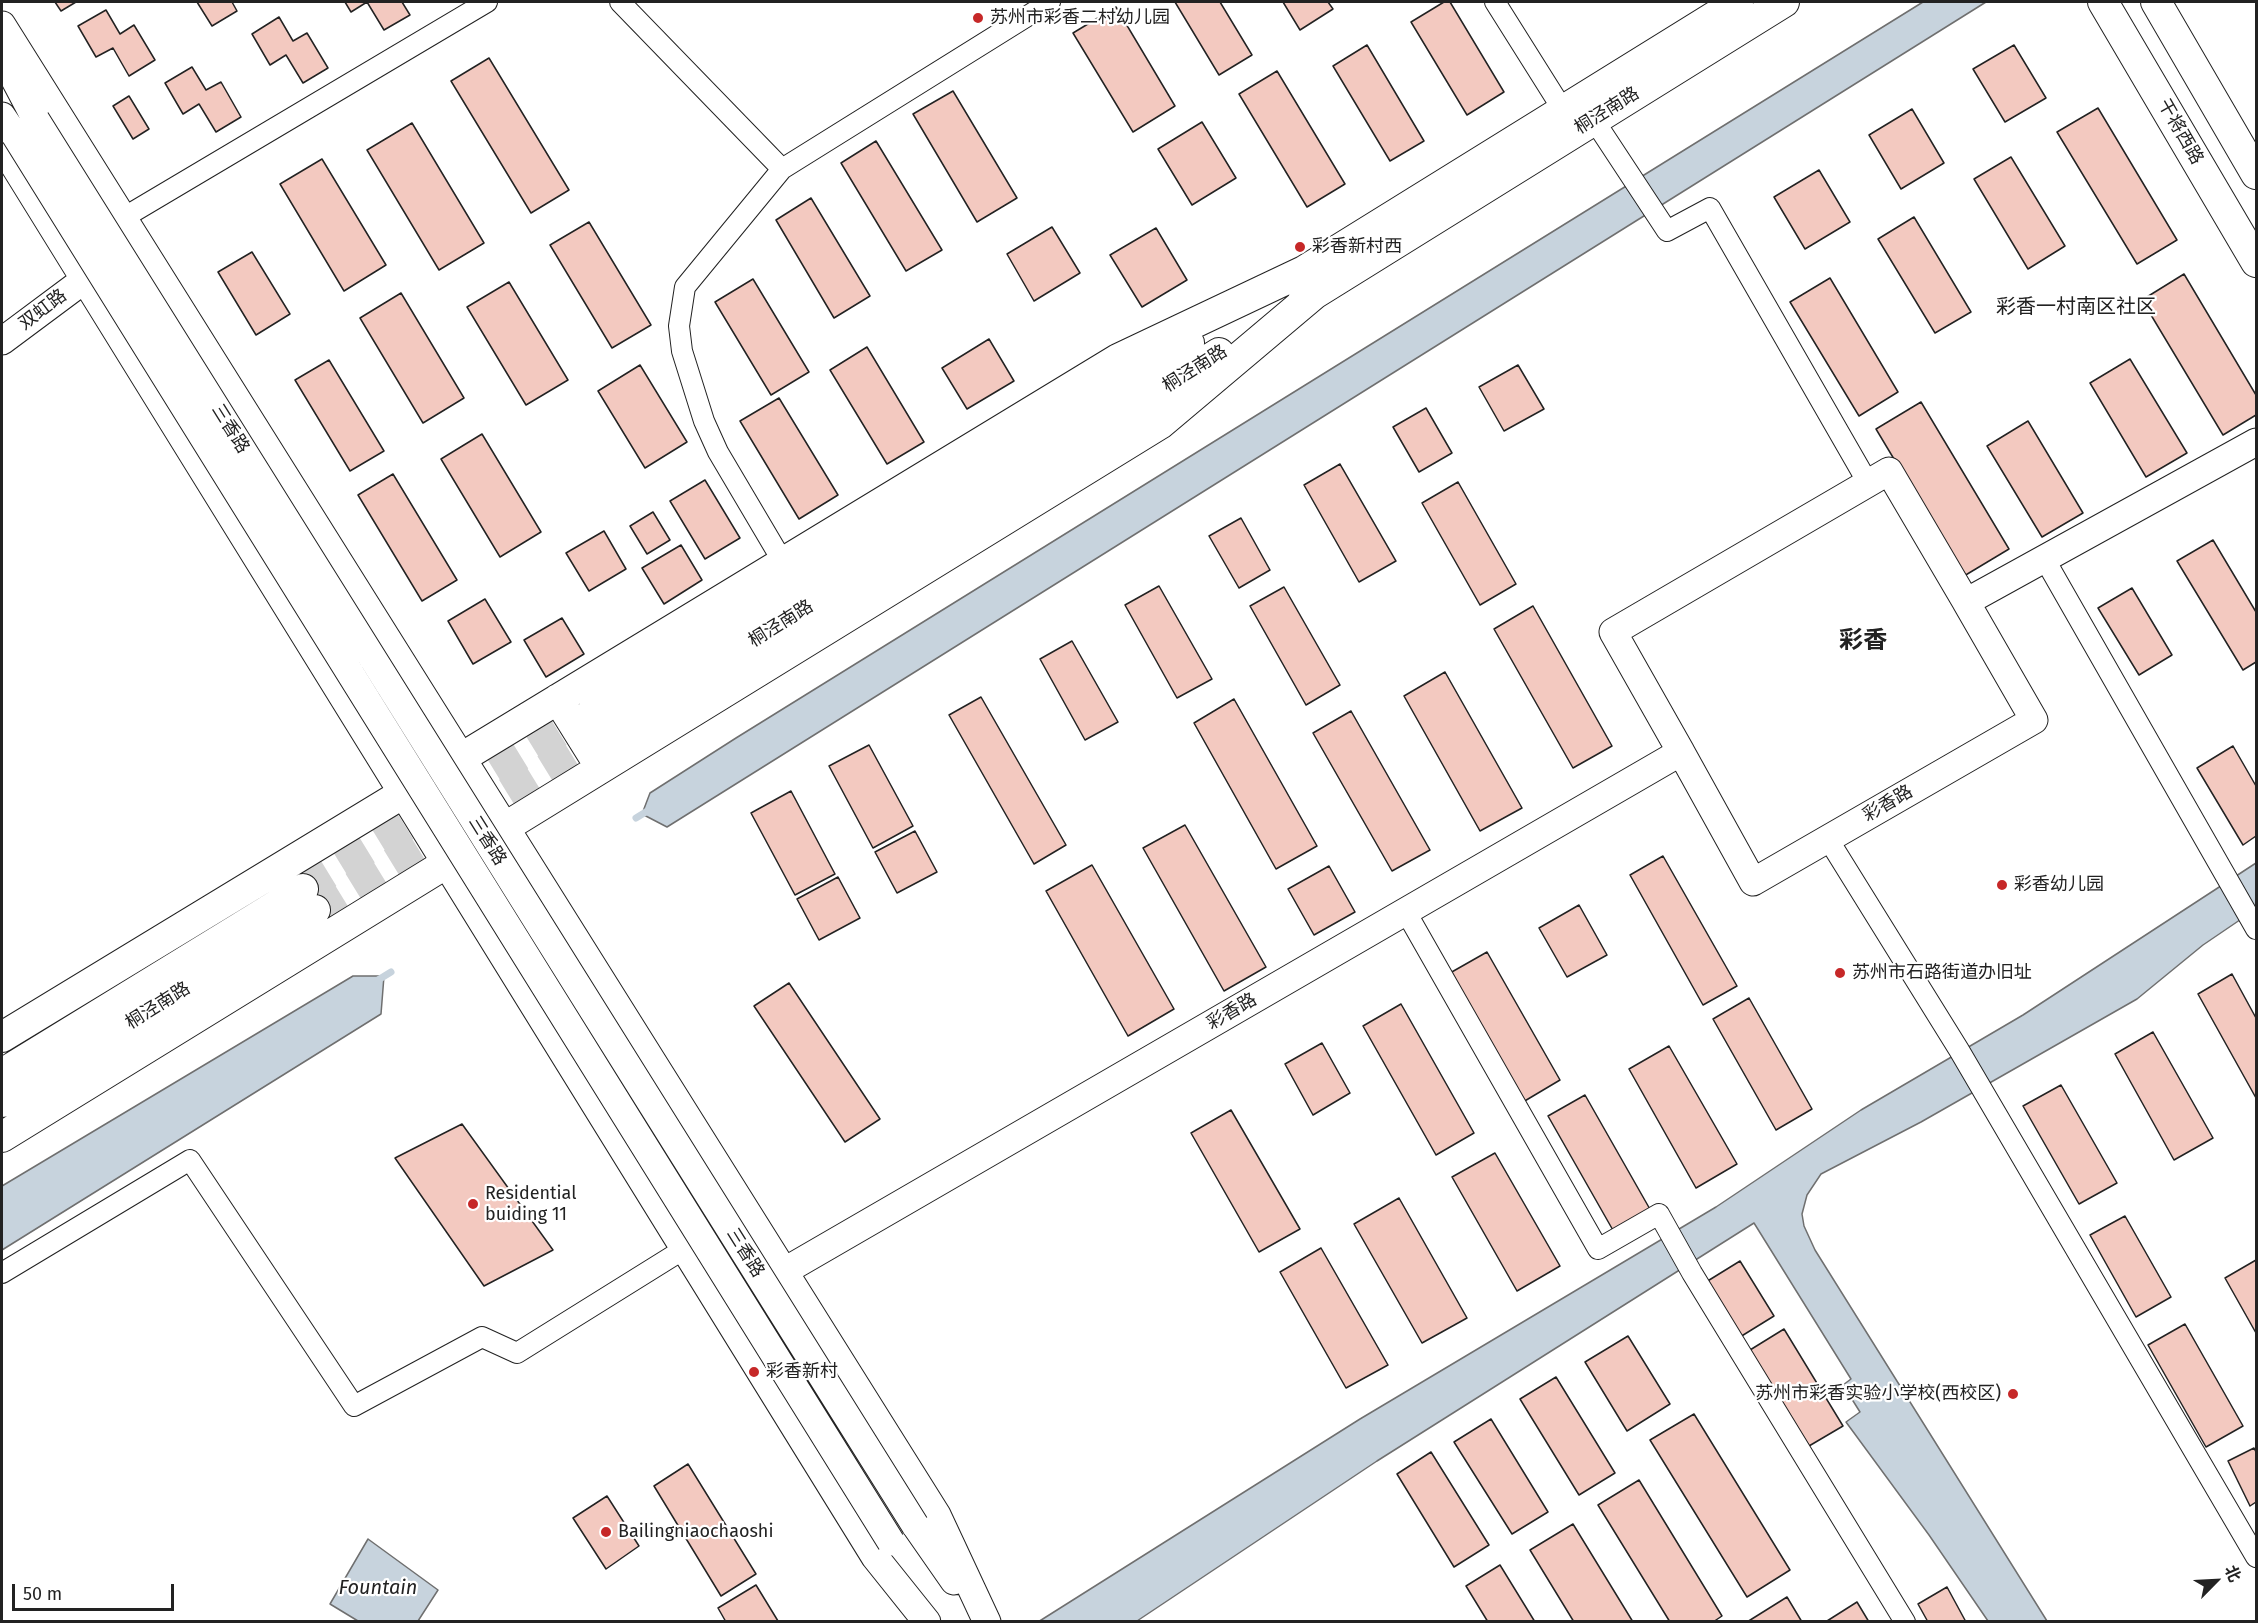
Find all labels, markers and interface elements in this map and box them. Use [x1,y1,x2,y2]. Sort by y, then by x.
place label: 苏州市彩香二村幼儿园 [990,7,1170,29]
marker: 苏州市彩香二村幼儿园 [971,11,985,25]
street label: 桐泾南路 [1571,83,1643,139]
street label: 干将西路 [2153,95,2207,169]
place label: 彩香新村西 [1312,236,1402,258]
marker: 彩香新村西 [1293,240,1307,254]
street label: 双虹路 [15,285,71,335]
district label: 彩香一村南区社区 [1996,295,2156,319]
street label: 桐泾南路 [1159,341,1231,397]
street label: 三香路 [207,400,253,458]
street label: 桐泾南路 [745,596,817,652]
district label: 彩香 [1839,627,1887,655]
street label: 彩香路 [1859,781,1917,827]
street label: 三香路 [464,812,510,870]
place label: 彩香幼儿园 [2014,874,2104,896]
marker: 彩香幼儿园 [1995,878,2009,892]
place label: 苏州市石路街道办旧址 [1852,962,2032,984]
marker: 苏州市石路街道办旧址 [1833,966,1847,980]
street label: 桐泾南路 [122,978,194,1034]
street label: 彩香路 [1203,989,1261,1035]
place label: Residential buiding 11 [485,1183,576,1226]
marker: Residential buiding 11 [466,1197,480,1211]
street label: 三香路 [722,1224,768,1282]
place label: 彩香新村 [766,1361,838,1383]
marker: 彩香新村 [747,1365,761,1379]
place label: 苏州市彩香实验小学校(西校区) [1755,1383,2001,1405]
marker: 苏州市彩香实验小学校(西校区) [2006,1387,2020,1401]
place label: Bailingniaochaoshi [618,1521,773,1543]
marker: Bailingniaochaoshi [599,1525,613,1539]
north arrow [2186,1551,2246,1611]
text: 北 [2221,1562,2245,1585]
scale bar [15,1572,177,1610]
water label: Fountain [339,1576,417,1600]
text: 50 m [23,1583,62,1605]

